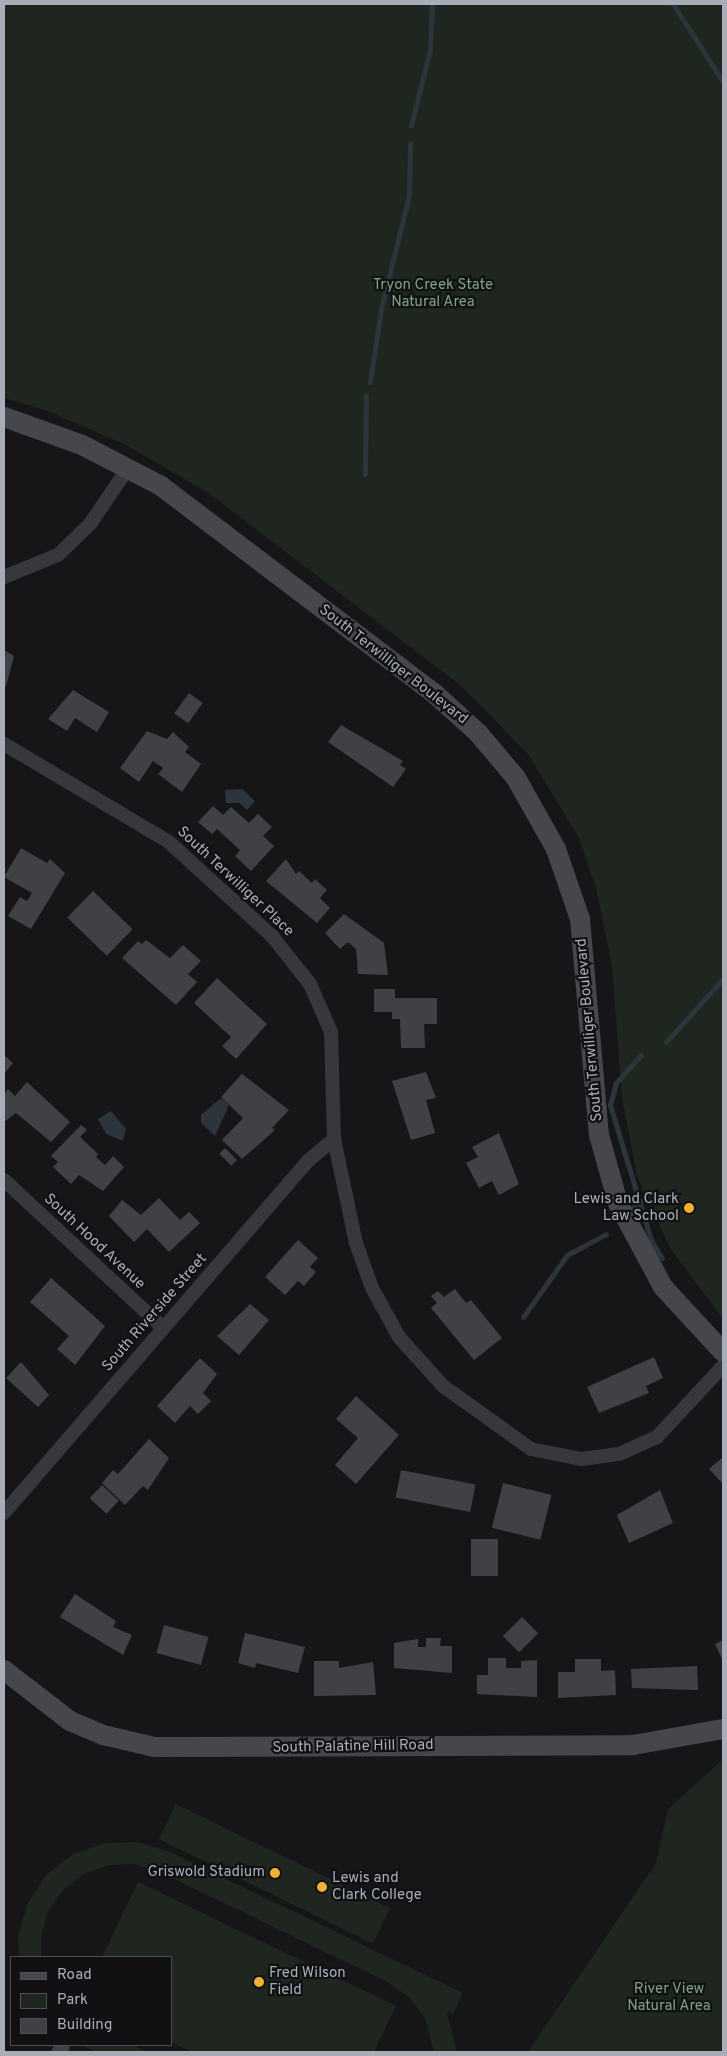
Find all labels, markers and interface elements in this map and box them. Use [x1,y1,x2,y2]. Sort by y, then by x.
park label: Tryon Creek State Natural Area [373,276,493,311]
street label: South Terwilliger Boulevard [315,601,471,729]
street label: South Terwilliger Place [173,823,297,941]
street label: South Terwilliger Boulevard [573,937,607,1123]
street label: South Hood Avenue [39,1190,149,1294]
place label: Lewis and Clark Law School [573,1190,679,1225]
marker: Lewis and Clark Law School [683,1202,695,1214]
street label: South Riverside Street [99,1250,211,1376]
street label: South Palatine Hill Road [272,1737,434,1757]
place label: Griswold Stadium [147,1864,265,1882]
marker: Griswold Stadium [269,1867,281,1879]
place label: Lewis and Clark College [332,1869,422,1904]
marker: Lewis and Clark College [316,1881,328,1893]
legend [10,1956,172,2046]
place label: Fred Wilson Field [269,1964,346,1999]
text: Road [57,1966,92,1985]
marker: Fred Wilson Field [253,1976,265,1988]
park label: River View Natural Area [627,1980,711,2015]
text: Park [57,1991,88,2010]
text: Building [57,2016,112,2035]

